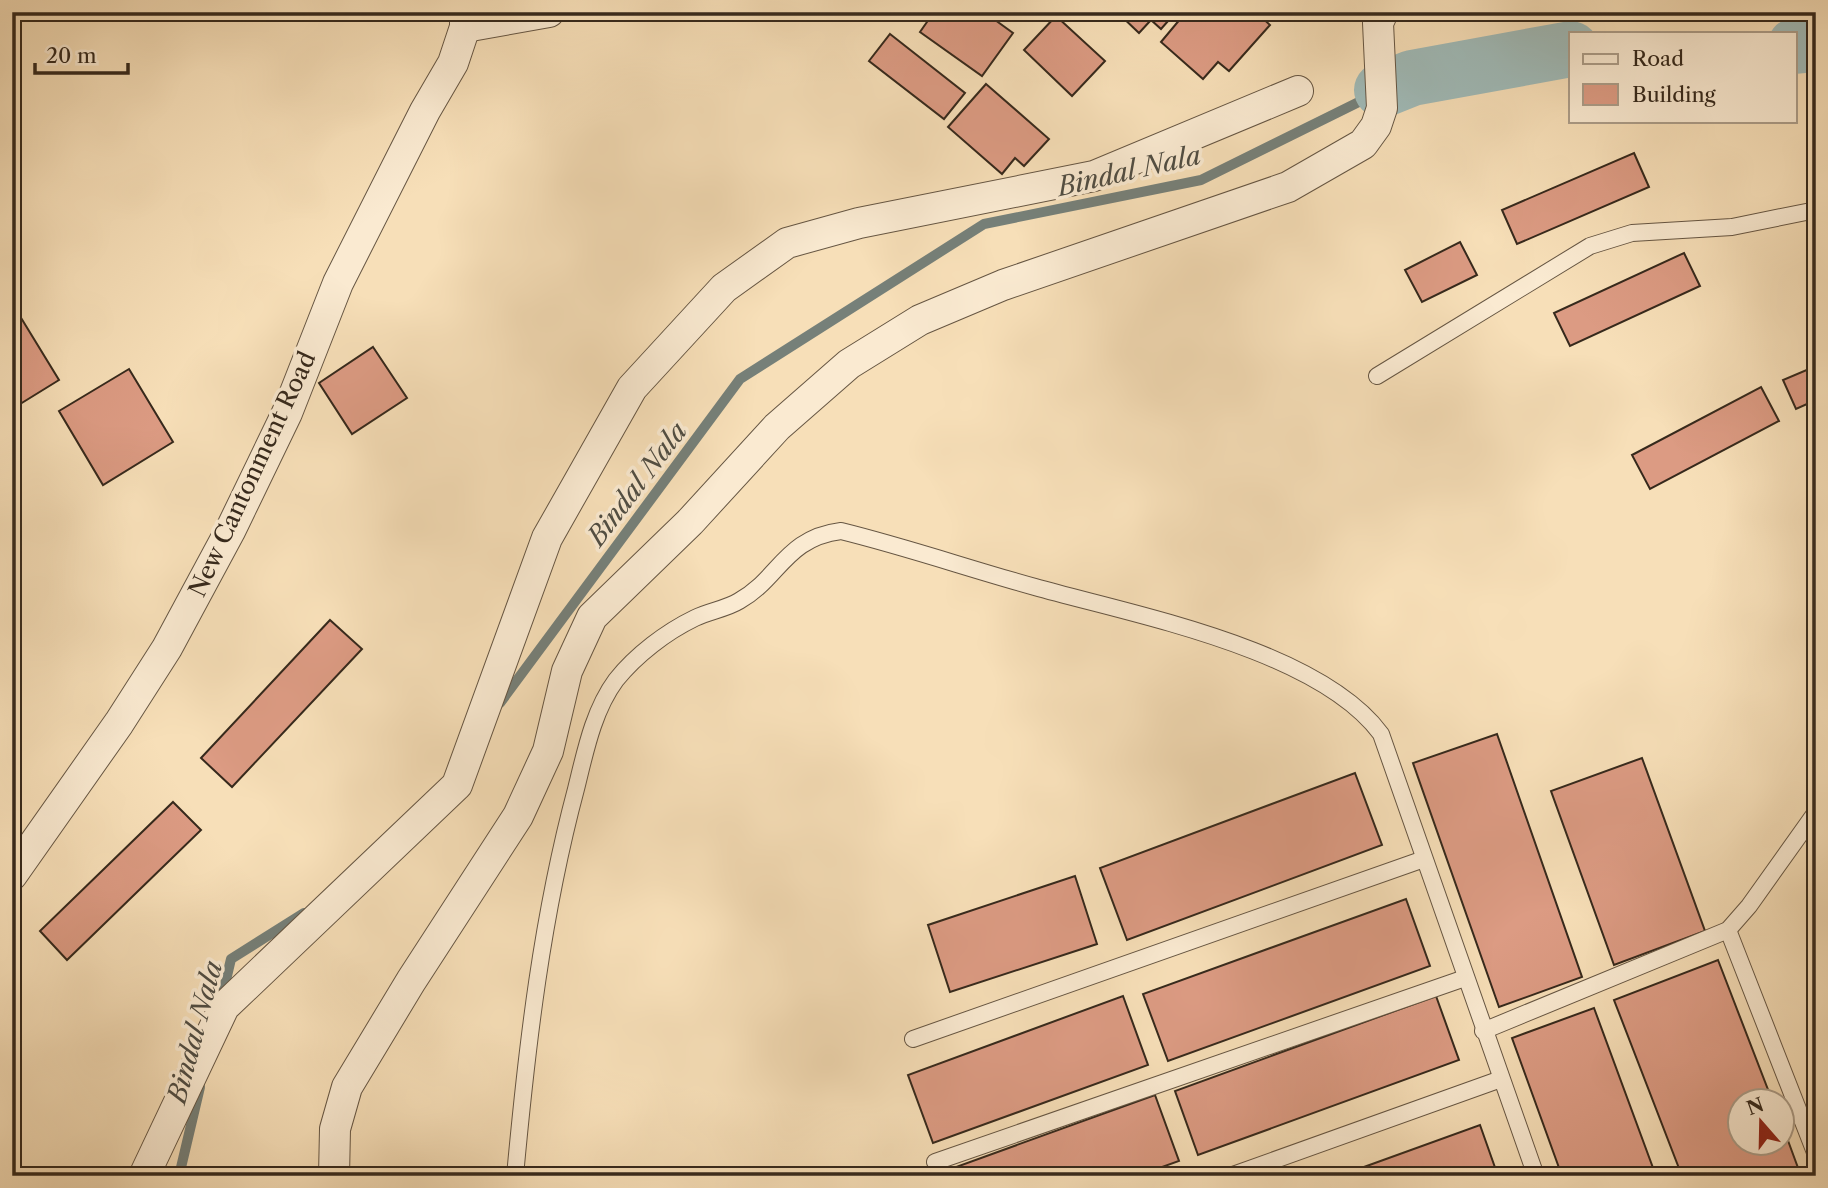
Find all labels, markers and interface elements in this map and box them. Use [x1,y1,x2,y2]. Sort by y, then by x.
scale bar [35,32,128,76]
legend [1569,32,1797,122]
text: 20 m [46,43,97,68]
text: Road [1632,46,1684,71]
text: Building [1632,82,1717,107]
water label: Bindal Nala [1052,139,1204,203]
street label: New Cantonment Road [182,346,322,601]
water label: Bindal Nala [579,416,694,554]
water label: Bindal Nala [160,957,230,1109]
north arrow [1727,1086,1797,1156]
text: N [1744,1093,1767,1120]

